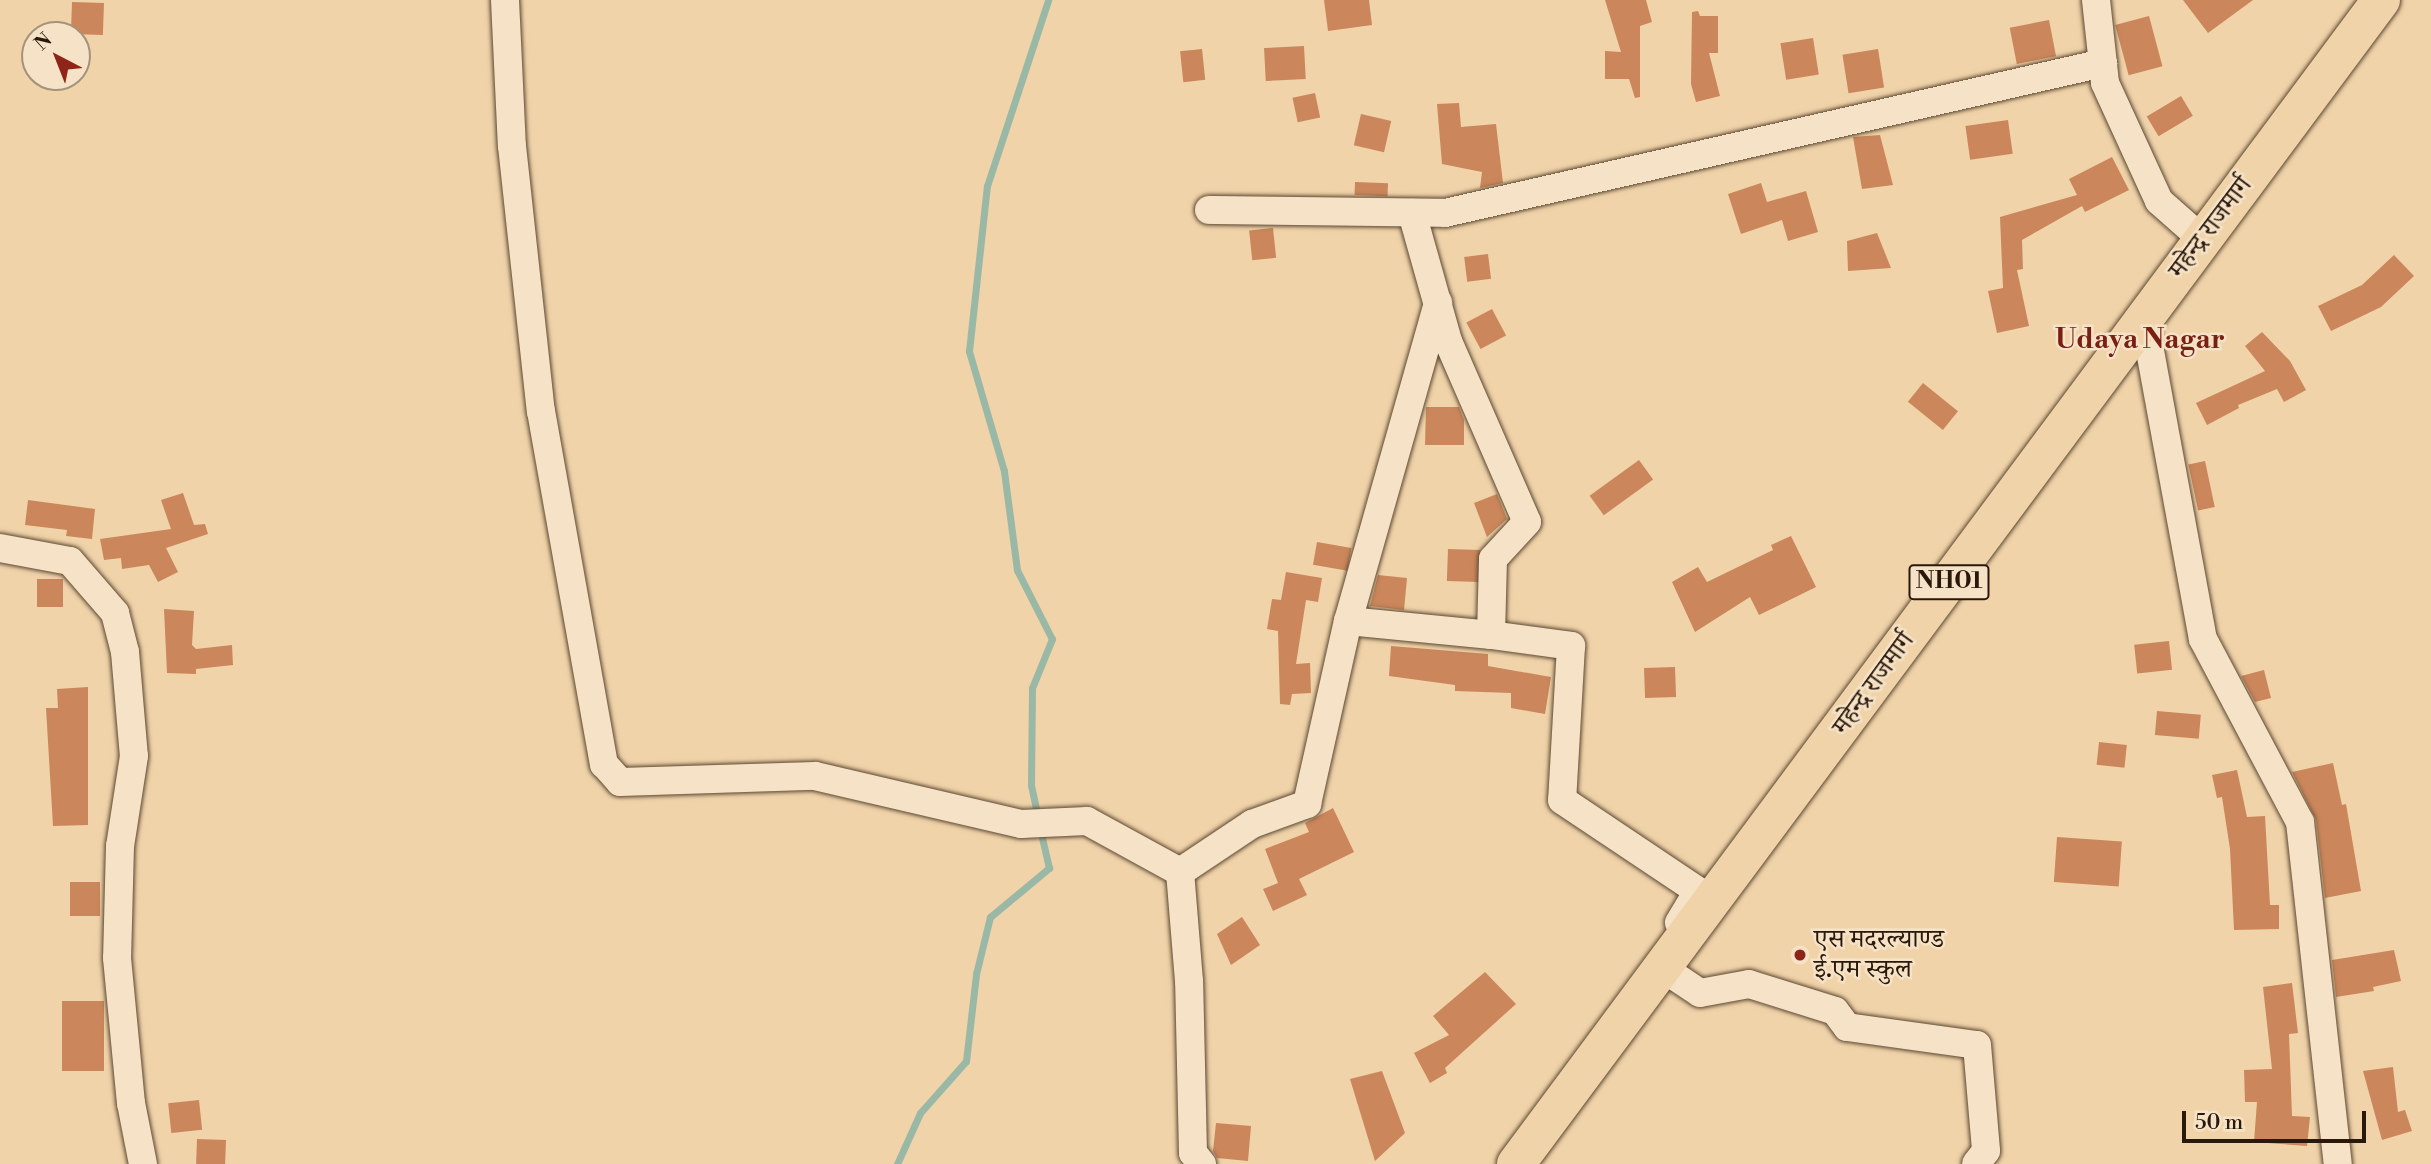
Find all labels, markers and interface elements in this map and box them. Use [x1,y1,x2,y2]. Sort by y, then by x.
north arrow [21,21,91,91]
text: N [30,28,57,56]
street label: महेन्द्र राजमार्ग [2163,171,2259,285]
district label: Udaya Nagar [2055,323,2225,357]
road number: NH01 [1907,562,1991,602]
street label: महेन्द्र राजमार्ग [1826,626,1922,742]
place label: एस मदरल्याण्ड ई.एम स्कुल [1814,924,1944,986]
marker: एस मदरल्याण्ड ई.एम स्कुल [1792,947,1808,963]
scale bar [2186,1098,2370,1142]
text: 50 m [2195,1110,2243,1136]

